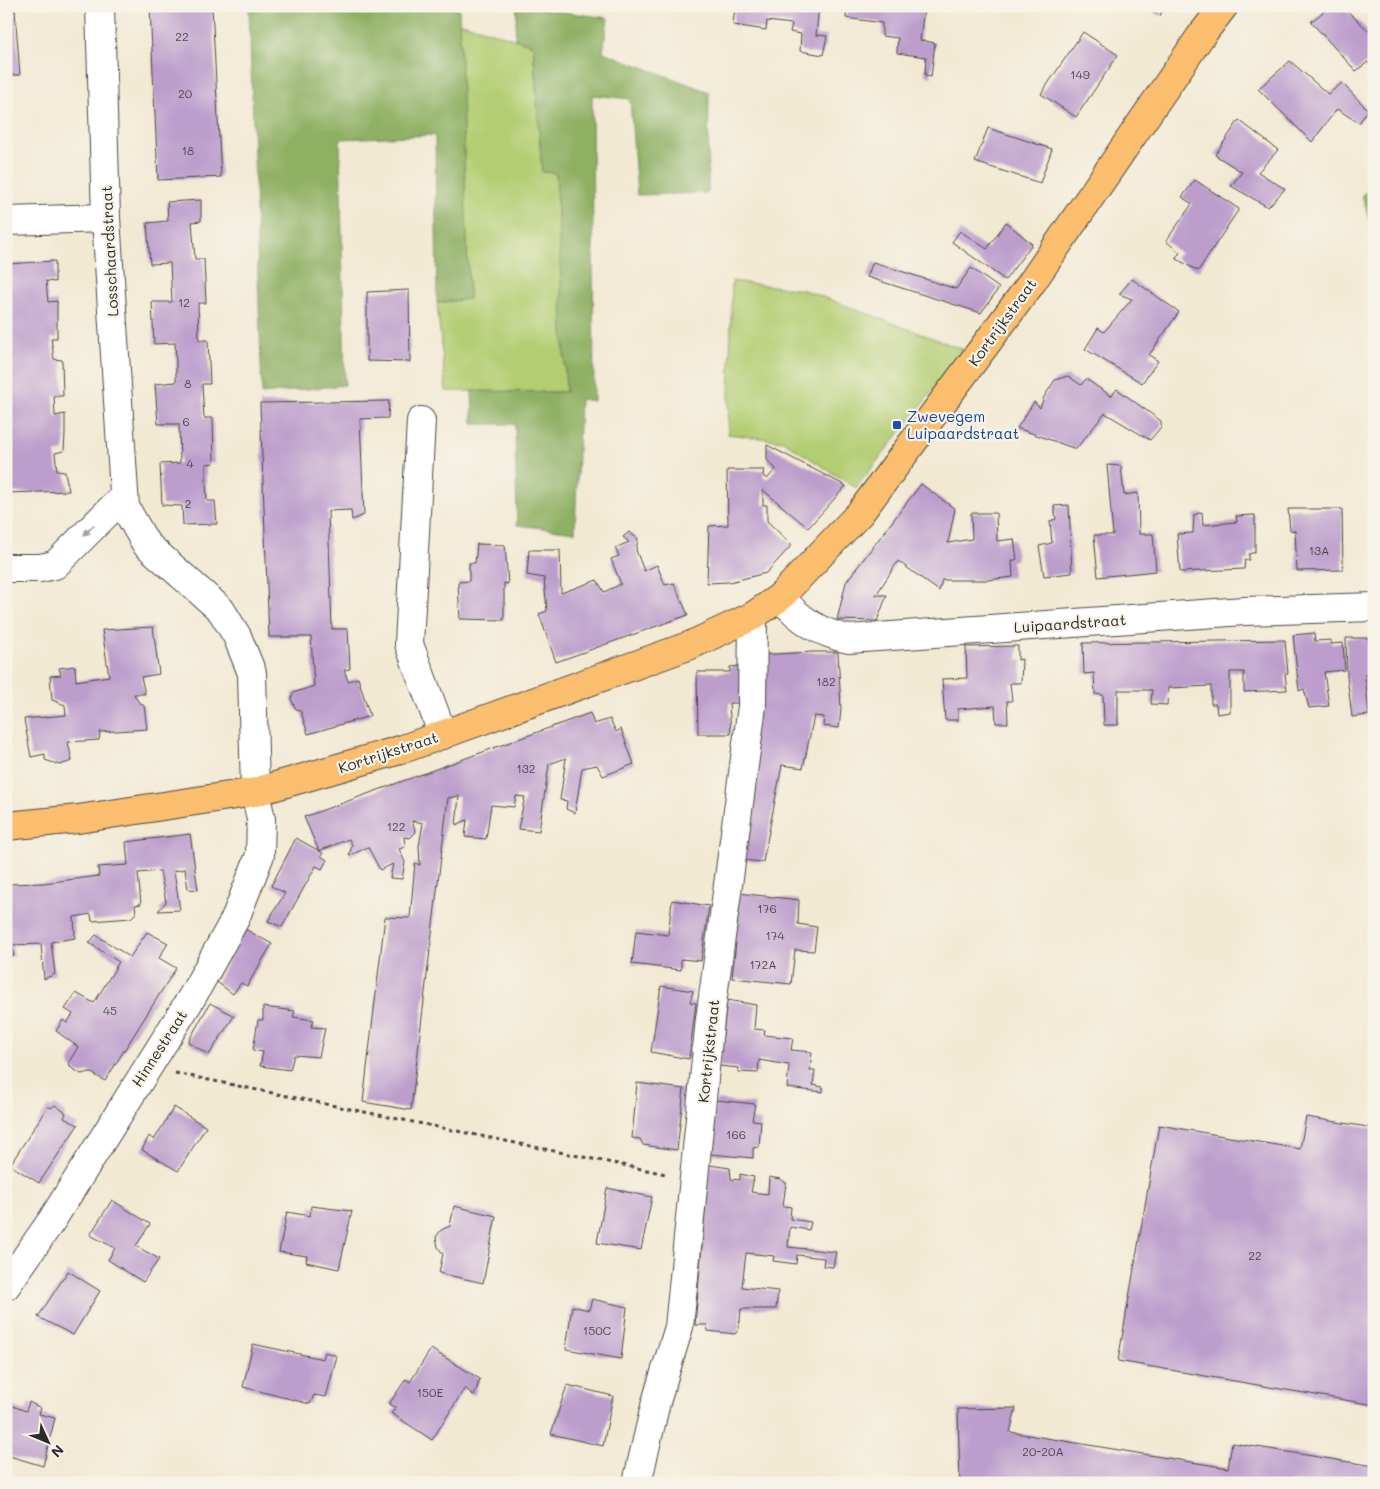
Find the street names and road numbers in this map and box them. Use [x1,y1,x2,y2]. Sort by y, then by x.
street label: Losschaardstraat [96,185,122,317]
street label: Kortrijkstraat [963,274,1041,370]
street label: Luipaardstraat [1013,609,1127,637]
street label: Kortrijkstraat [335,726,441,778]
street label: Kortrijkstraat [693,998,723,1104]
street label: Hinnestraat [127,1006,191,1090]

